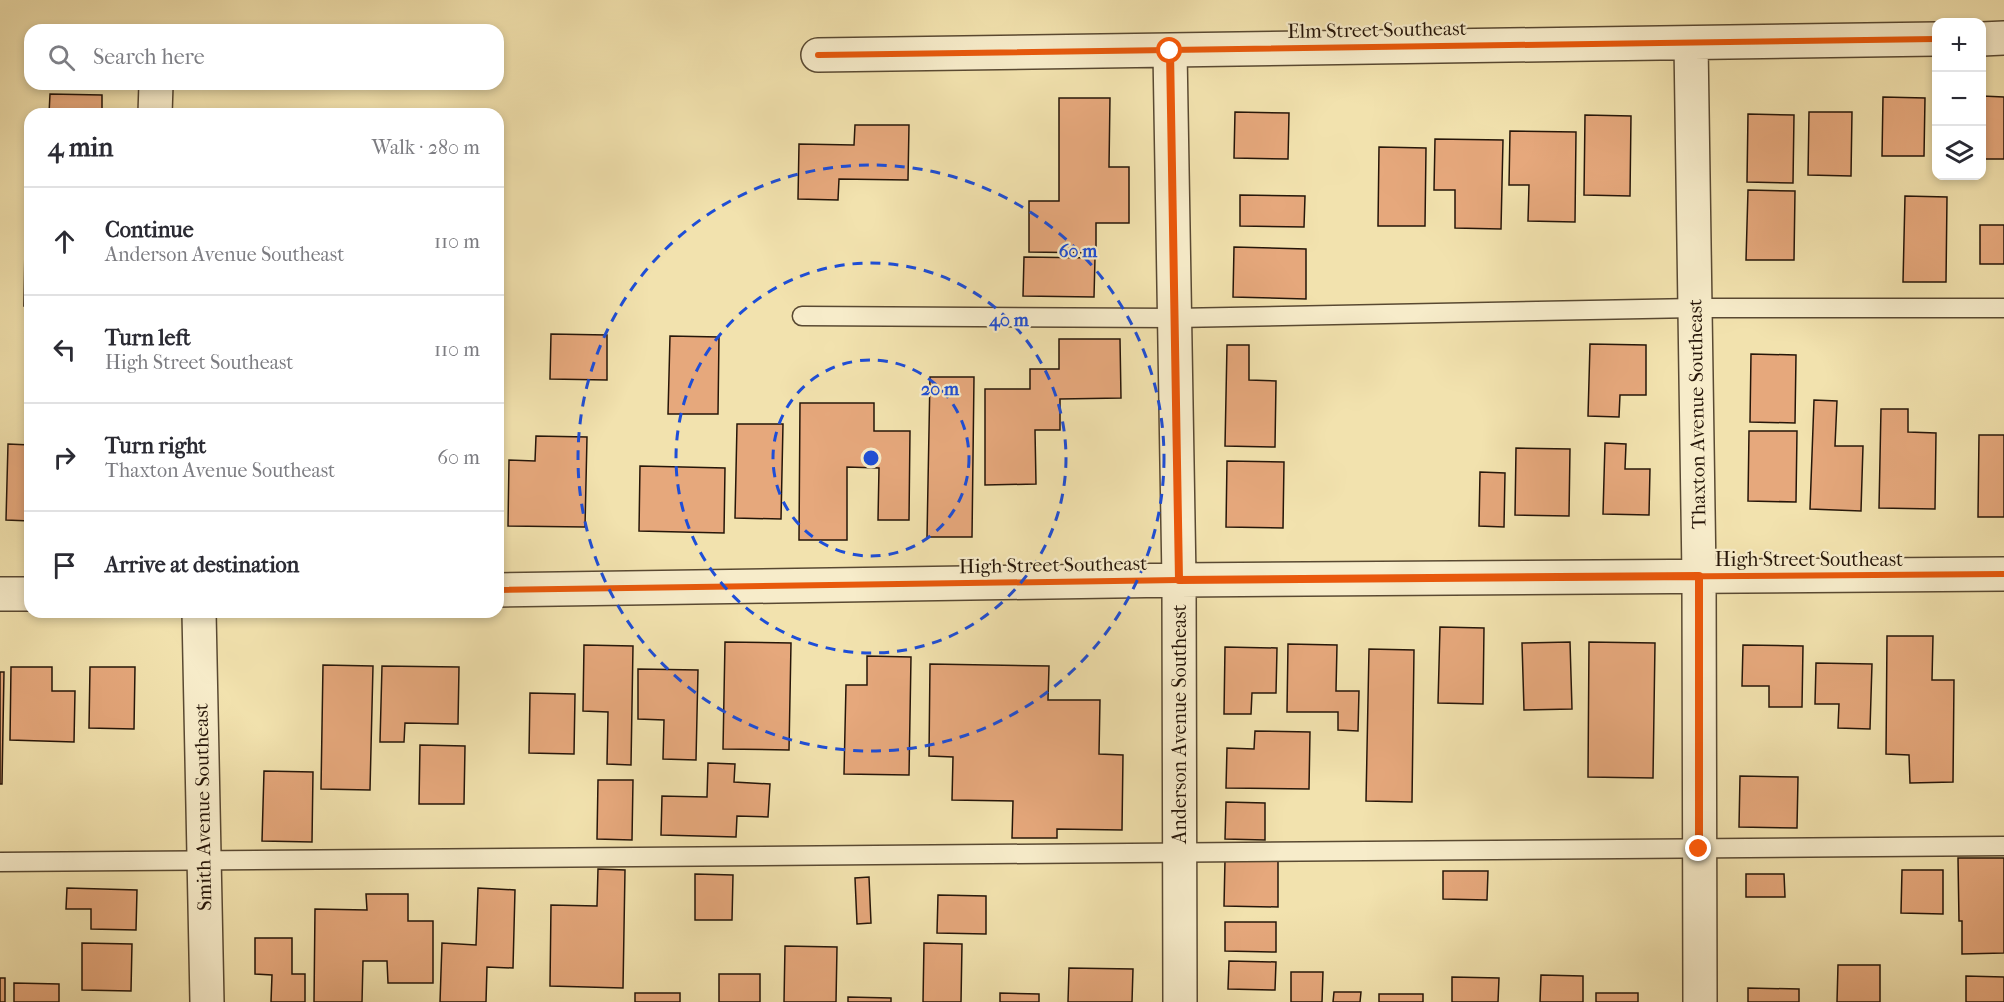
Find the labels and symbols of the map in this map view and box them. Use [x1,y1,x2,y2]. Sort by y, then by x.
street label: Elm Street Southeast [1287,17,1467,43]
route start [1156,37,1182,63]
text: 60 m [1059,241,1098,262]
street label: Thaxton Avenue Southeast [1683,299,1711,529]
text: 40 m [988,310,1030,331]
text: 20 m [921,379,960,400]
centre of rings [861,448,881,468]
street label: High Street Southeast [1715,548,1903,571]
street label: High Street Southeast [959,552,1147,578]
street label: Anderson Avenue Southeast [1168,604,1191,845]
street label: Smith Avenue Southeast [190,703,216,911]
route end [1685,835,1711,861]

